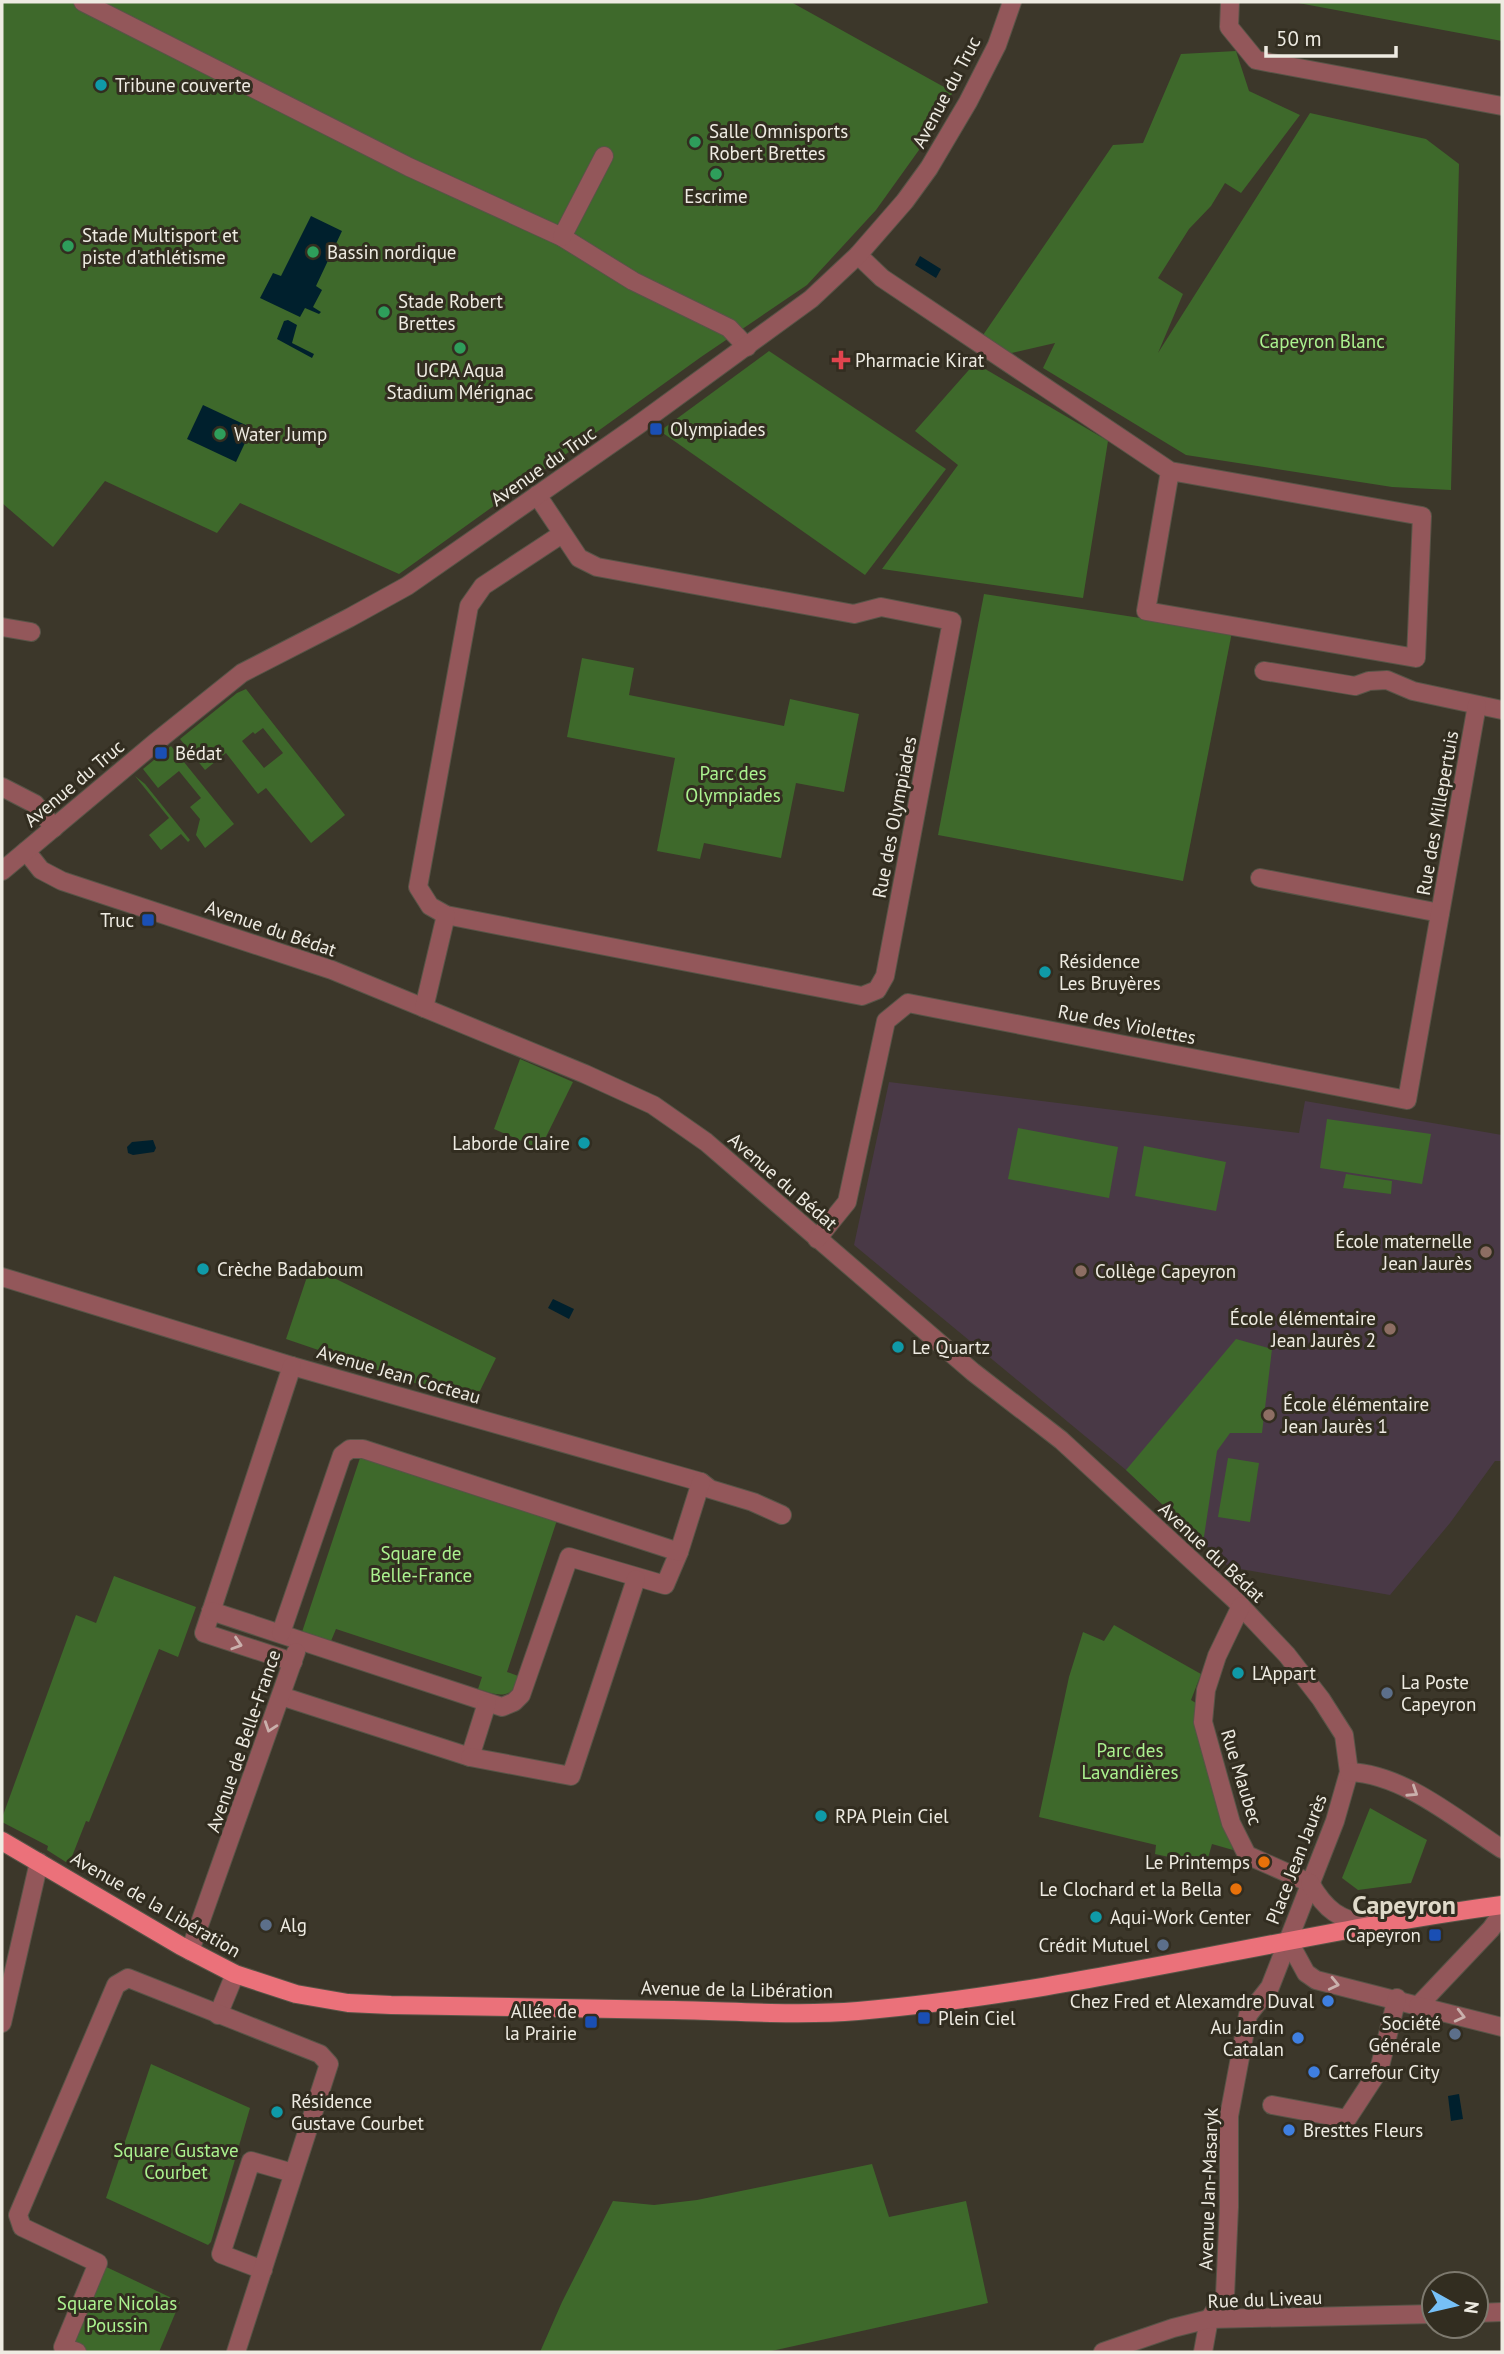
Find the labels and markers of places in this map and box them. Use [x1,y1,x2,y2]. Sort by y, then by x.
place label: Tribune couverte [115,73,251,97]
marker: Tribune couverte [93,77,109,93]
place label: Salle Omnisports Robert Brettes [709,119,848,165]
marker: Salle Omnisports Robert Brettes [687,134,703,150]
marker: Escrime [708,166,724,182]
place label: Escrime [684,184,748,208]
place label: Stade Multisport et piste d'athlétisme [82,223,239,269]
marker: Stade Multisport et piste d'athlétisme [60,238,76,254]
place label: Bassin nordique [327,240,457,264]
marker: Bassin nordique [305,244,321,260]
place label: Stade Robert Brettes [398,289,503,335]
marker: Stade Robert Brettes [376,304,392,320]
marker: UCPA Aqua Stadium Mérignac [452,340,468,356]
place label: Pharmacie Kirat [855,348,985,372]
marker: Pharmacie Kirat [833,352,849,368]
place label: UCPA Aqua Stadium Mérignac [387,358,533,404]
place label: Olympiades [670,417,766,441]
marker: Olympiades [648,421,664,437]
place label: Water Jump [234,422,327,446]
marker: Water Jump [212,426,228,442]
place label: Bédat [175,741,222,765]
marker: Bédat [153,745,169,761]
place label: Truc [100,908,134,932]
marker: Truc [140,912,156,928]
place label: Résidence Les Bruyères [1059,949,1161,995]
marker: Résidence Les Bruyères [1037,964,1053,980]
place label: Laborde Claire [452,1131,570,1155]
marker: Laborde Claire [576,1135,592,1151]
place label: École maternelle Jean Jaurès [1335,1229,1472,1275]
marker: École maternelle Jean Jaurès [1478,1244,1494,1260]
place label: Crèche Badaboum [217,1257,363,1281]
place label: Collège Capeyron [1095,1259,1236,1283]
marker: Crèche Badaboum [195,1261,211,1277]
marker: Collège Capeyron [1073,1263,1089,1279]
place label: École élémentaire Jean Jaurès 2 [1230,1306,1376,1352]
marker: École élémentaire Jean Jaurès 2 [1382,1321,1398,1337]
place label: Le Quartz [912,1335,990,1359]
marker: Le Quartz [890,1339,906,1355]
place label: École élémentaire Jean Jaurès 1 [1282,1392,1429,1438]
marker: École élémentaire Jean Jaurès 1 [1261,1407,1277,1423]
place label: L'Appart [1252,1661,1316,1685]
marker: L'Appart [1230,1665,1246,1681]
place label: La Poste Capeyron [1401,1670,1476,1716]
marker: La Poste Capeyron [1379,1685,1395,1701]
place label: RPA Plein Ciel [835,1804,949,1828]
marker: RPA Plein Ciel [813,1808,829,1824]
place label: Le Printemps [1145,1850,1250,1874]
marker: Le Printemps [1256,1854,1272,1870]
place label: Le Clochard et la Bella [1039,1877,1222,1901]
marker: Le Clochard et la Bella [1228,1881,1244,1897]
place label: Aqui-Work Center [1110,1905,1252,1929]
marker: Aqui-Work Center [1088,1909,1104,1925]
place label: Alg [280,1913,307,1937]
marker: Alg [258,1917,274,1933]
place label: Capeyron [1346,1923,1421,1947]
marker: Capeyron [1427,1927,1443,1943]
place label: Crédit Mutuel [1038,1933,1149,1957]
marker: Crédit Mutuel [1155,1937,1171,1953]
place label: Chez Fred et Alexamdre Duval [1070,1989,1314,2013]
marker: Chez Fred et Alexamdre Duval [1320,1993,1336,2009]
place label: Allée de la Prairie [505,1999,577,2045]
place label: Plein Ciel [938,2006,1016,2030]
marker: Plein Ciel [916,2010,932,2026]
place label: Société Générale [1369,2011,1441,2057]
marker: Allée de la Prairie [583,2014,599,2030]
place label: Au Jardin Catalan [1210,2015,1284,2061]
marker: Société Générale [1447,2026,1463,2042]
marker: Au Jardin Catalan [1290,2030,1306,2046]
place label: Carrefour City [1328,2060,1440,2084]
marker: Carrefour City [1306,2064,1322,2080]
place label: Résidence Gustave Courbet [291,2089,424,2135]
marker: Résidence Gustave Courbet [269,2104,285,2120]
place label: Bresttes Fleurs [1303,2118,1423,2142]
marker: Bresttes Fleurs [1281,2122,1297,2138]

